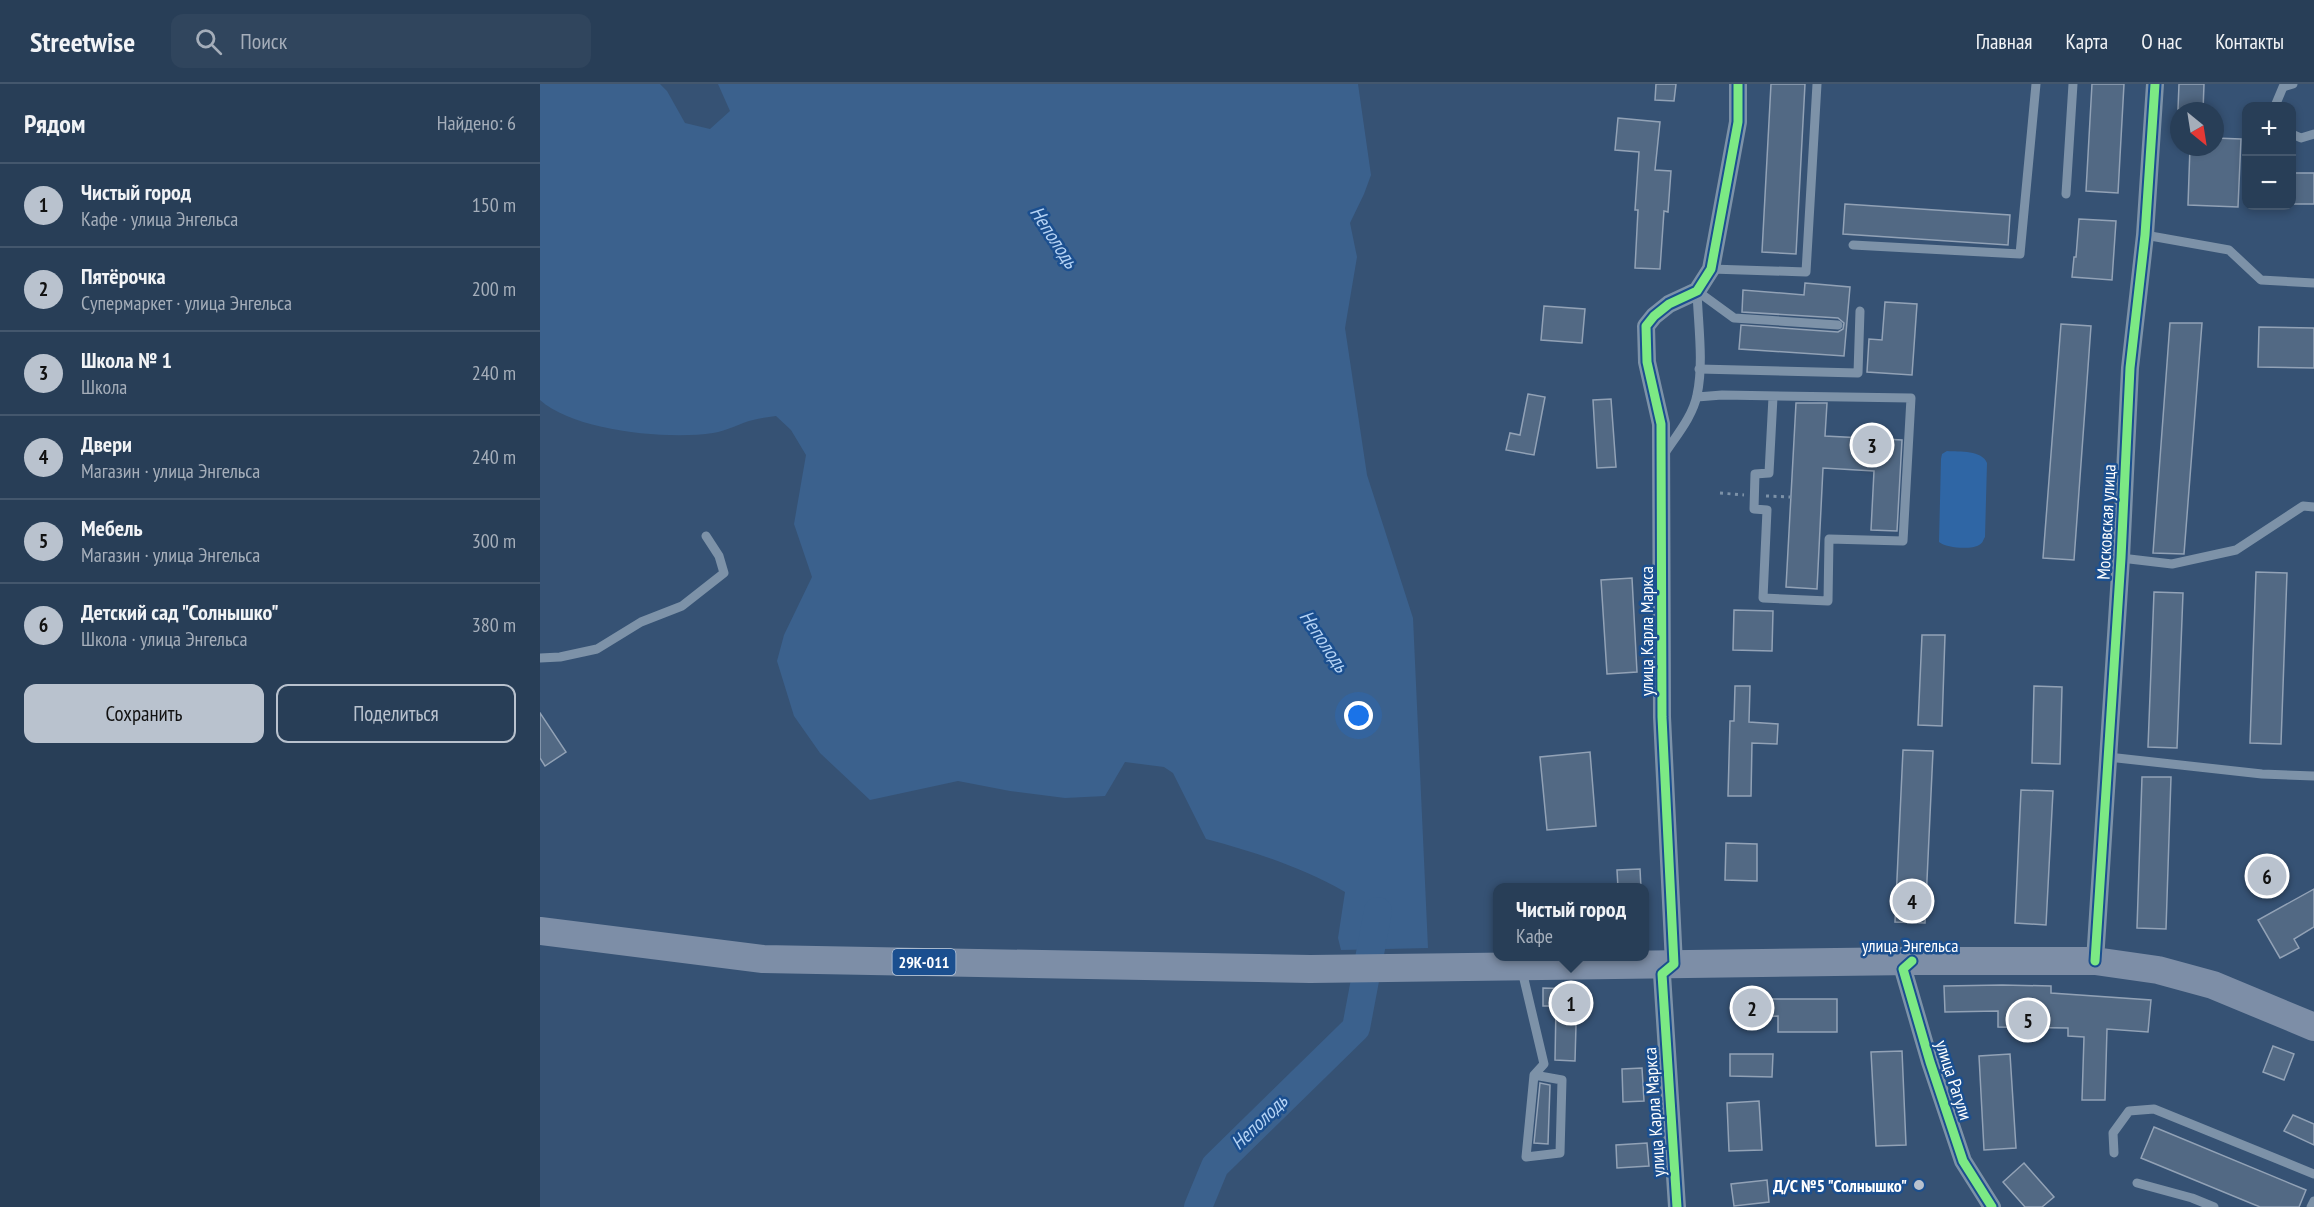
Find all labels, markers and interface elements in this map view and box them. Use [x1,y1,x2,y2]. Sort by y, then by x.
search box [171,14,591,68]
text: Streetwise [30,23,135,60]
icon: search [192,25,225,58]
text: Поиск [240,27,287,55]
text: Главная [1976,28,2032,55]
text: Карта [2065,28,2108,55]
text: О нас [2141,28,2182,55]
text: Контакты [2215,28,2284,55]
north arrow [2170,102,2224,156]
map controls [2242,102,2296,210]
button: + [2242,102,2296,156]
text: Рядом [24,107,85,140]
text: Найдено: 6 [437,110,516,136]
button: − [2242,156,2296,210]
text: Чистый город [81,178,191,206]
text: 1 [39,192,48,218]
text: 150 m [472,192,516,218]
water label: Неполодь [1024,201,1085,274]
text: Кафе · улица Энгельса [81,206,238,232]
text: Пятёрочка [81,262,166,290]
text: 2 [39,276,48,302]
text: 200 m [472,276,516,302]
text: Супермаркет · улица Энгельса [81,290,292,316]
text: Школа № 1 [81,346,172,374]
text: 3 [39,360,48,386]
text: 240 m [472,360,516,386]
text: Школа [81,374,127,400]
pin: 3 [1852,422,1892,468]
text: Двери [81,430,132,458]
text: 4 [39,444,48,470]
text: 240 m [472,444,516,470]
text: Магазин · улица Энгельса [81,458,260,484]
street label: Московская улица [2091,464,2121,580]
text: Мебель [81,514,143,542]
text: 5 [39,528,48,554]
text: 300 m [472,528,516,554]
text: Магазин · улица Энгельса [81,542,260,568]
street label: улица Карла Маркса [1635,566,1658,696]
text: Детский сад "Солнышко" [81,598,279,626]
water label: Неполодь [1294,605,1355,678]
text: 6 [39,612,48,638]
text: 380 m [472,612,516,638]
text: Школа · улица Энгельса [81,626,247,652]
button: Сохранить [24,684,264,743]
button: Поделиться [276,684,516,743]
your location [1344,701,1373,730]
pin: 6 [2248,854,2286,898]
pin: 4 [1892,878,1932,924]
popup [1493,883,1649,961]
text: Чистый город [1516,895,1626,923]
text: Кафе [1516,923,1553,949]
street label: улица Энгельса [1862,934,1958,957]
road number: 29К-011 [892,949,956,975]
pin: 1 [1552,980,1590,1026]
pin: 2 [1732,986,1772,1030]
pin: 5 [2008,998,2048,1042]
street label: улица Рагули [1930,1037,1978,1123]
street label: улица Карла Маркса [1638,1046,1670,1178]
water label: Неполодь [1225,1088,1294,1155]
place label: Д/С №5 "Солнышко" [1773,1174,1907,1197]
marker: Д/С №5 "Солнышко" [1912,1178,1926,1192]

